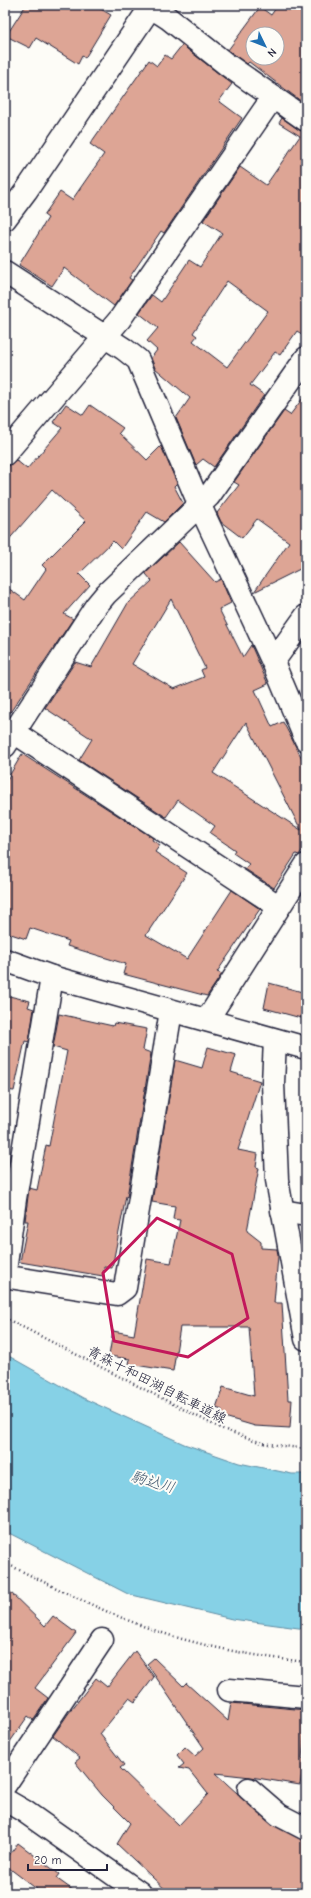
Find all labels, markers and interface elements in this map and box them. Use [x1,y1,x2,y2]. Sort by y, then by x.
north arrow [245,26,285,66]
text: N [265,45,279,60]
street label: 青森十和田湖自転車道線 [85,1342,229,1428]
water label: 駒込川 [129,1467,177,1497]
scale bar [28,1846,107,1872]
text: 20 m [34,1853,62,1867]

